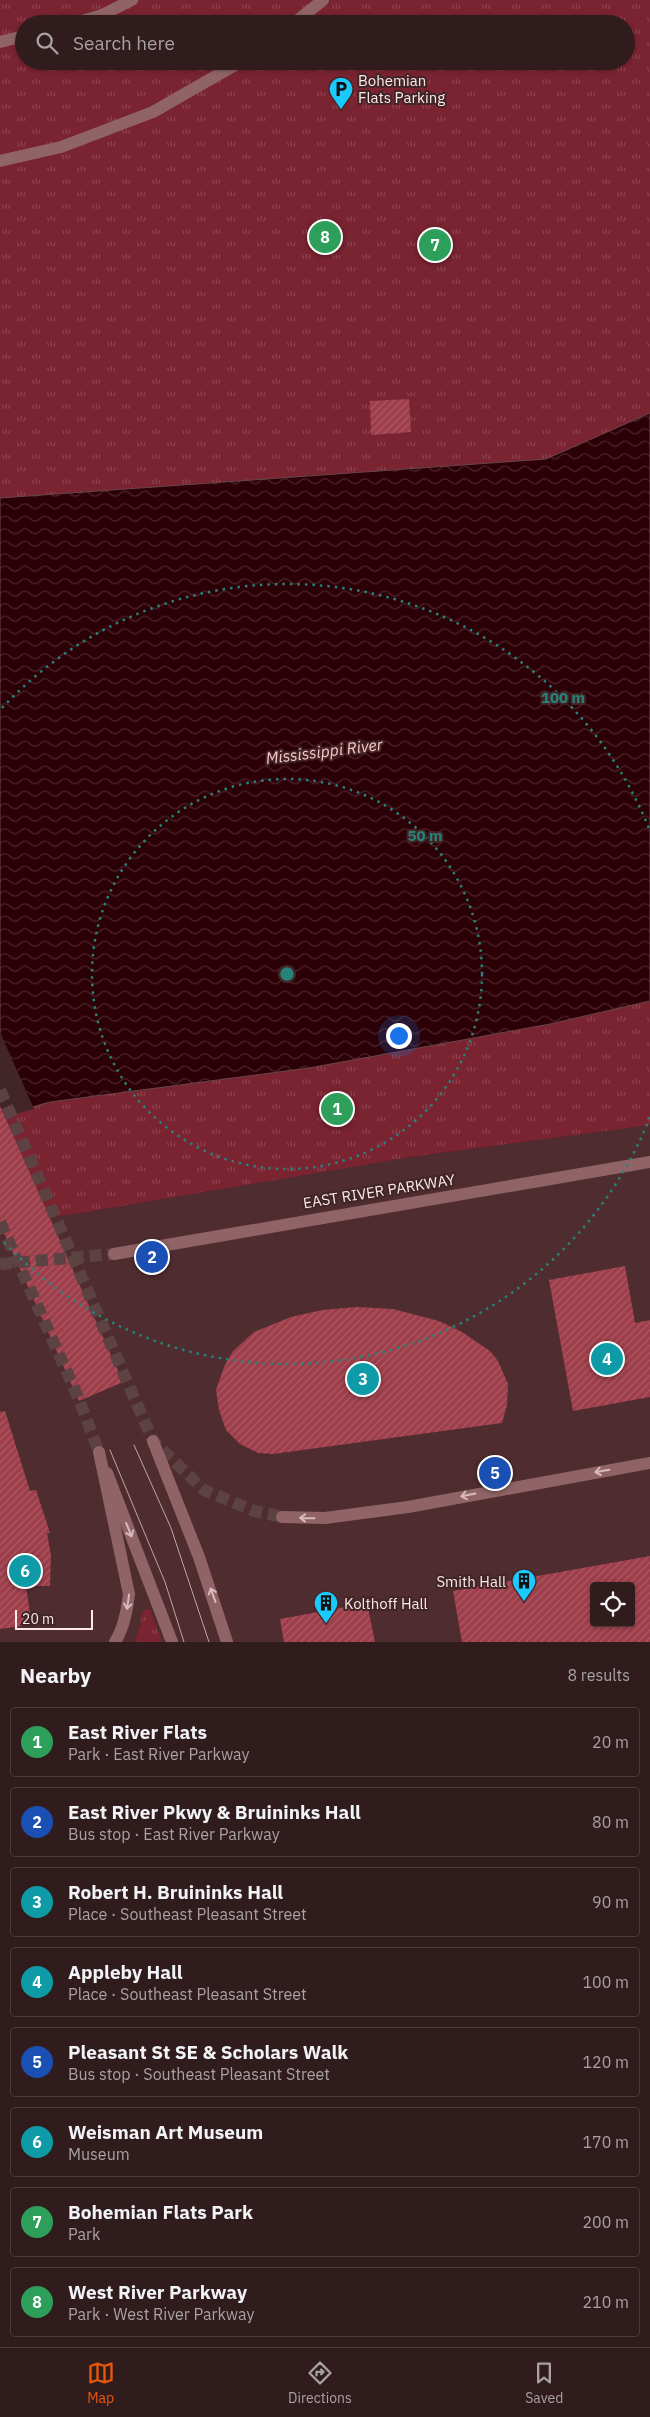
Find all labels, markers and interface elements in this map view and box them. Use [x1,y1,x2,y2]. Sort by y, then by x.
search box [15,15,635,70]
icon: search [33,29,61,57]
text: Search here [73,31,175,55]
place label: Bohemian Flats Parking [358,71,445,107]
parking icon: Bohemian Flats Parking [328,76,354,110]
pin: 8 [309,218,341,256]
pin: 7 [419,226,451,264]
text: 100 m [541,688,585,707]
water label: Mississippi River [265,734,385,768]
text: 50 m [408,826,442,845]
centre of rings [278,965,296,983]
your location [386,1023,412,1049]
pin: 1 [321,1090,353,1128]
street label: EAST RIVER PARKWAY [302,1170,456,1212]
pin: 2 [136,1238,168,1276]
pin: 4 [591,1340,623,1378]
pin: 3 [347,1360,379,1398]
pin: 5 [479,1454,511,1492]
one-way arrow [594,1467,610,1477]
one-way arrow [460,1491,476,1501]
one-way arrow [299,1513,316,1523]
one-way arrow [125,1522,135,1537]
pin: 6 [9,1552,41,1590]
building icon: Smith Hall [511,1568,537,1602]
place label: Smith Hall [436,1572,506,1591]
map controls [590,1582,635,1627]
button: locate [590,1582,635,1627]
one-way arrow [208,1588,217,1604]
building icon: Kolthoff Hall [313,1590,339,1624]
one-way arrow [123,1594,133,1610]
place label: Kolthoff Hall [344,1594,428,1613]
scale bar [15,1607,92,1630]
text: 20 m [22,1610,54,1628]
text: Nearby [20,1661,91,1689]
text: 8 results [567,1665,630,1685]
text: East River Flats [68,1720,207,1744]
text: 1 [32,1732,42,1752]
text: 20 m [592,1732,629,1752]
text: Park · East River Parkway [68,1744,250,1764]
text: East River Pkwy & Bruininks Hall [68,1800,361,1824]
text: 2 [32,1812,42,1832]
text: 80 m [592,1812,629,1832]
text: Bus stop · East River Parkway [68,1824,280,1844]
text: Robert H. Bruininks Hall [68,1880,283,1904]
text: 3 [32,1892,42,1912]
text: 90 m [592,1892,629,1912]
text: Place · Southeast Pleasant Street [68,1904,307,1924]
text: Appleby Hall [68,1960,182,1984]
text: 4 [32,1972,42,1992]
text: 100 m [582,1972,629,1992]
text: Place · Southeast Pleasant Street [68,1984,307,2004]
text: Pleasant St SE & Scholars Walk [68,2040,348,2064]
text: 5 [32,2052,42,2072]
text: 120 m [582,2052,629,2072]
text: Bus stop · Southeast Pleasant Street [68,2064,330,2084]
text: Weisman Art Museum [68,2120,263,2144]
text: 6 [32,2132,42,2152]
text: 170 m [582,2132,629,2152]
text: Museum [68,2144,130,2164]
text: Bohemian Flats Park [68,2200,253,2224]
text: 7 [32,2212,42,2232]
text: 200 m [582,2212,629,2232]
text: Park [68,2224,100,2244]
text: West River Parkway [68,2280,247,2304]
text: 8 [32,2292,42,2312]
text: 210 m [582,2292,629,2312]
text: Park · West River Parkway [68,2304,254,2324]
tab: Map [87,2359,115,2407]
tab: Directions [288,2359,352,2407]
tab: Saved [525,2359,563,2407]

